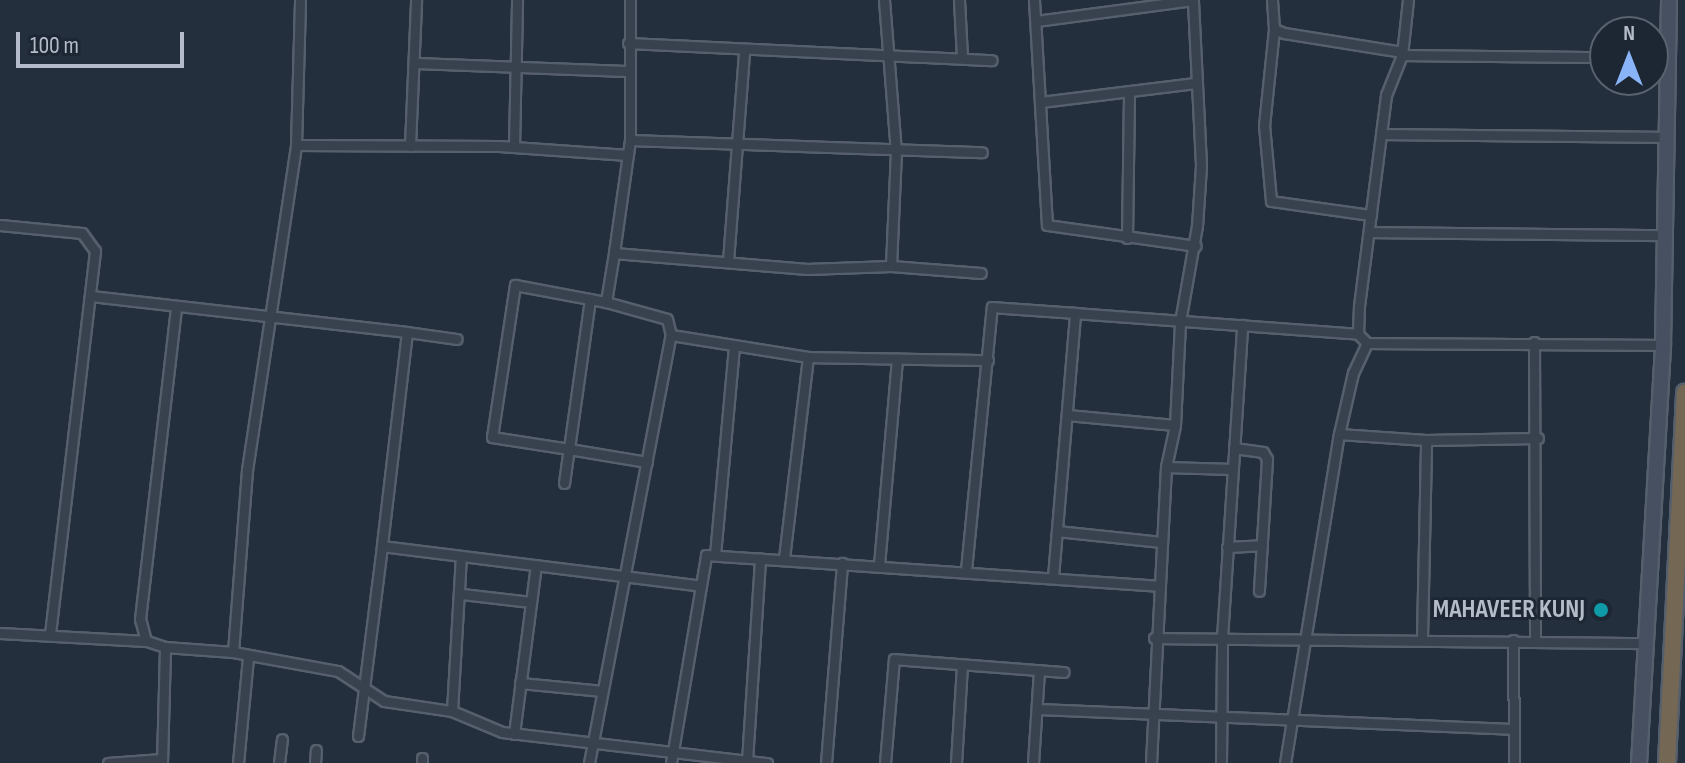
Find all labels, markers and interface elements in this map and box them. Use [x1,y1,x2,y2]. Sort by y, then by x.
scale bar [20,16,188,66]
north arrow [1589,16,1669,96]
text: N [1623,20,1635,47]
text: 100 m [30,31,79,60]
place label: MAHAVEER KUNJ [1433,594,1585,626]
marker: MAHAVEER KUNJ [1592,601,1610,619]

